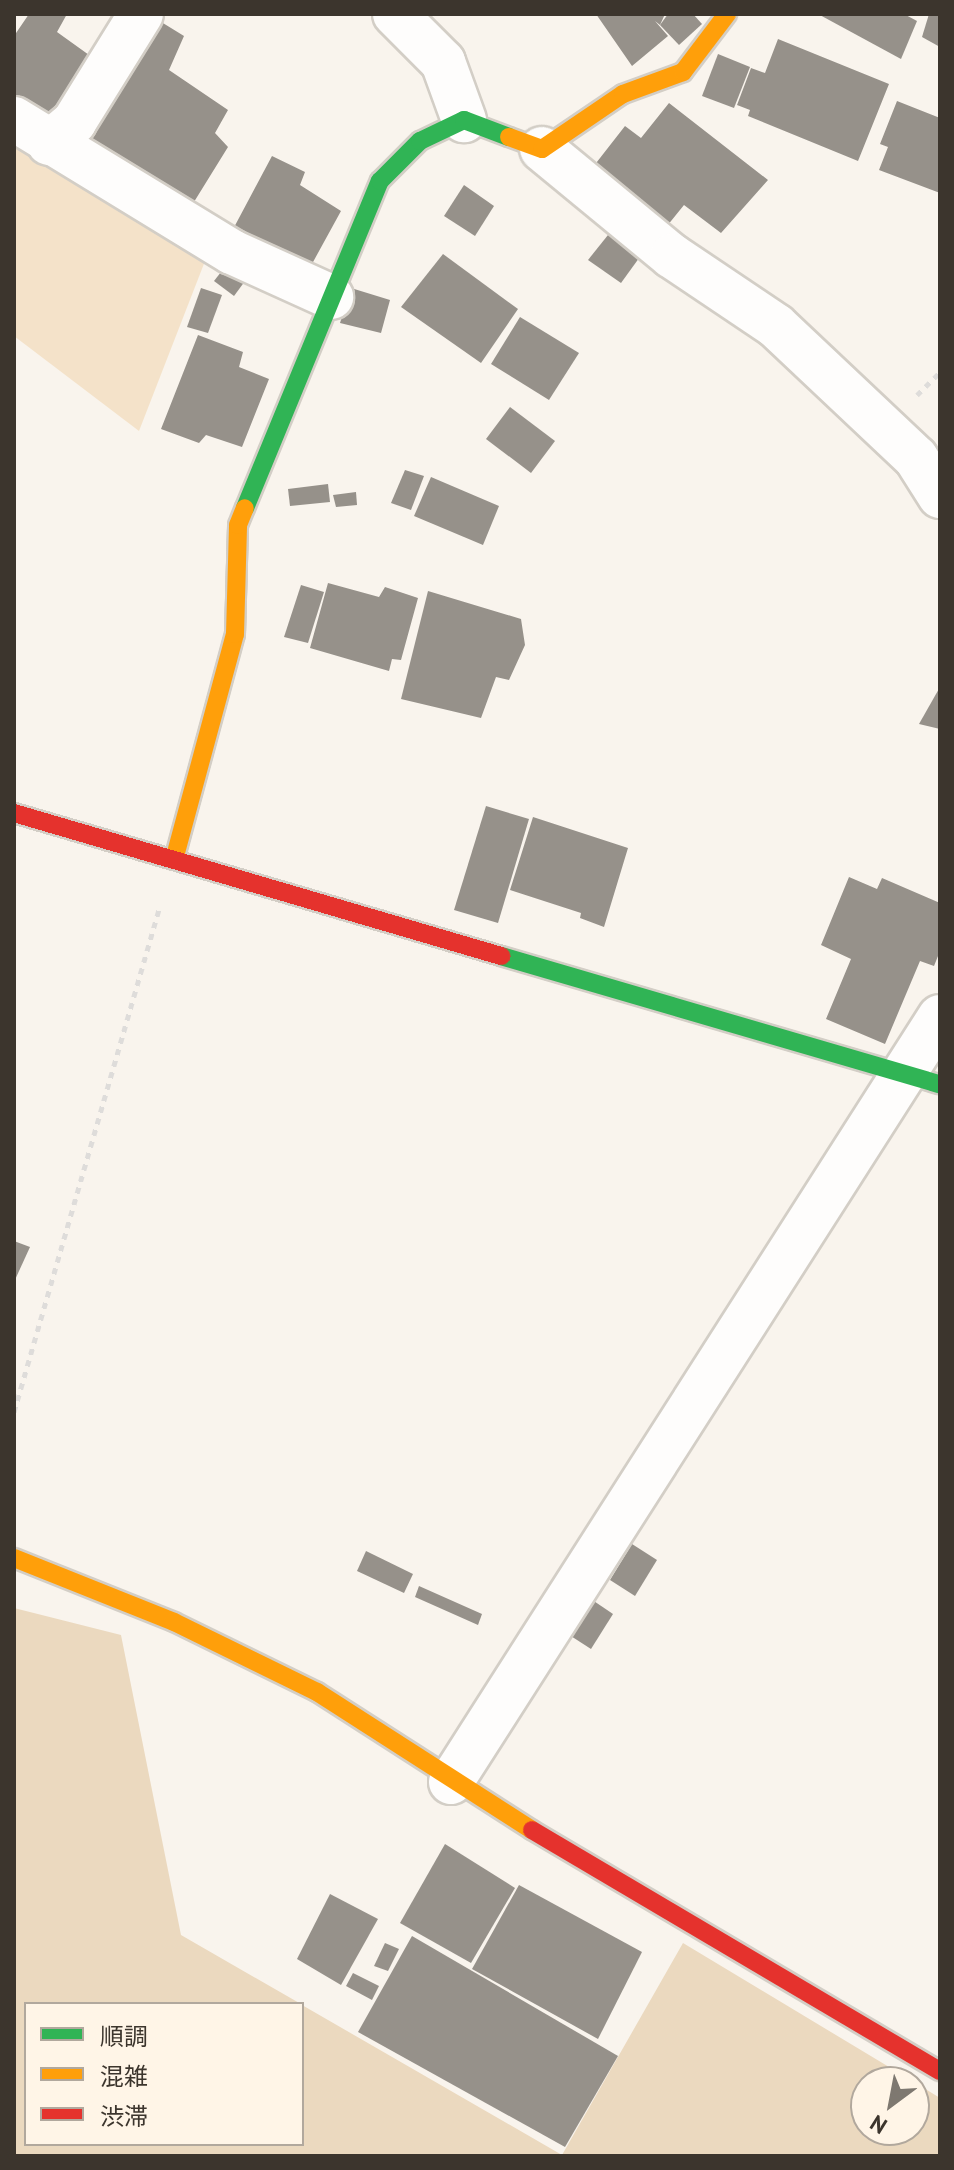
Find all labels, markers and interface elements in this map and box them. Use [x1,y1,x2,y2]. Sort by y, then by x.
legend [24,2002,304,2146]
text: 順調 [100,2021,148,2052]
text: 混雑 [100,2061,148,2092]
north arrow [850,2066,930,2146]
text: 渋滞 [100,2101,148,2132]
text: N [865,2109,892,2140]

